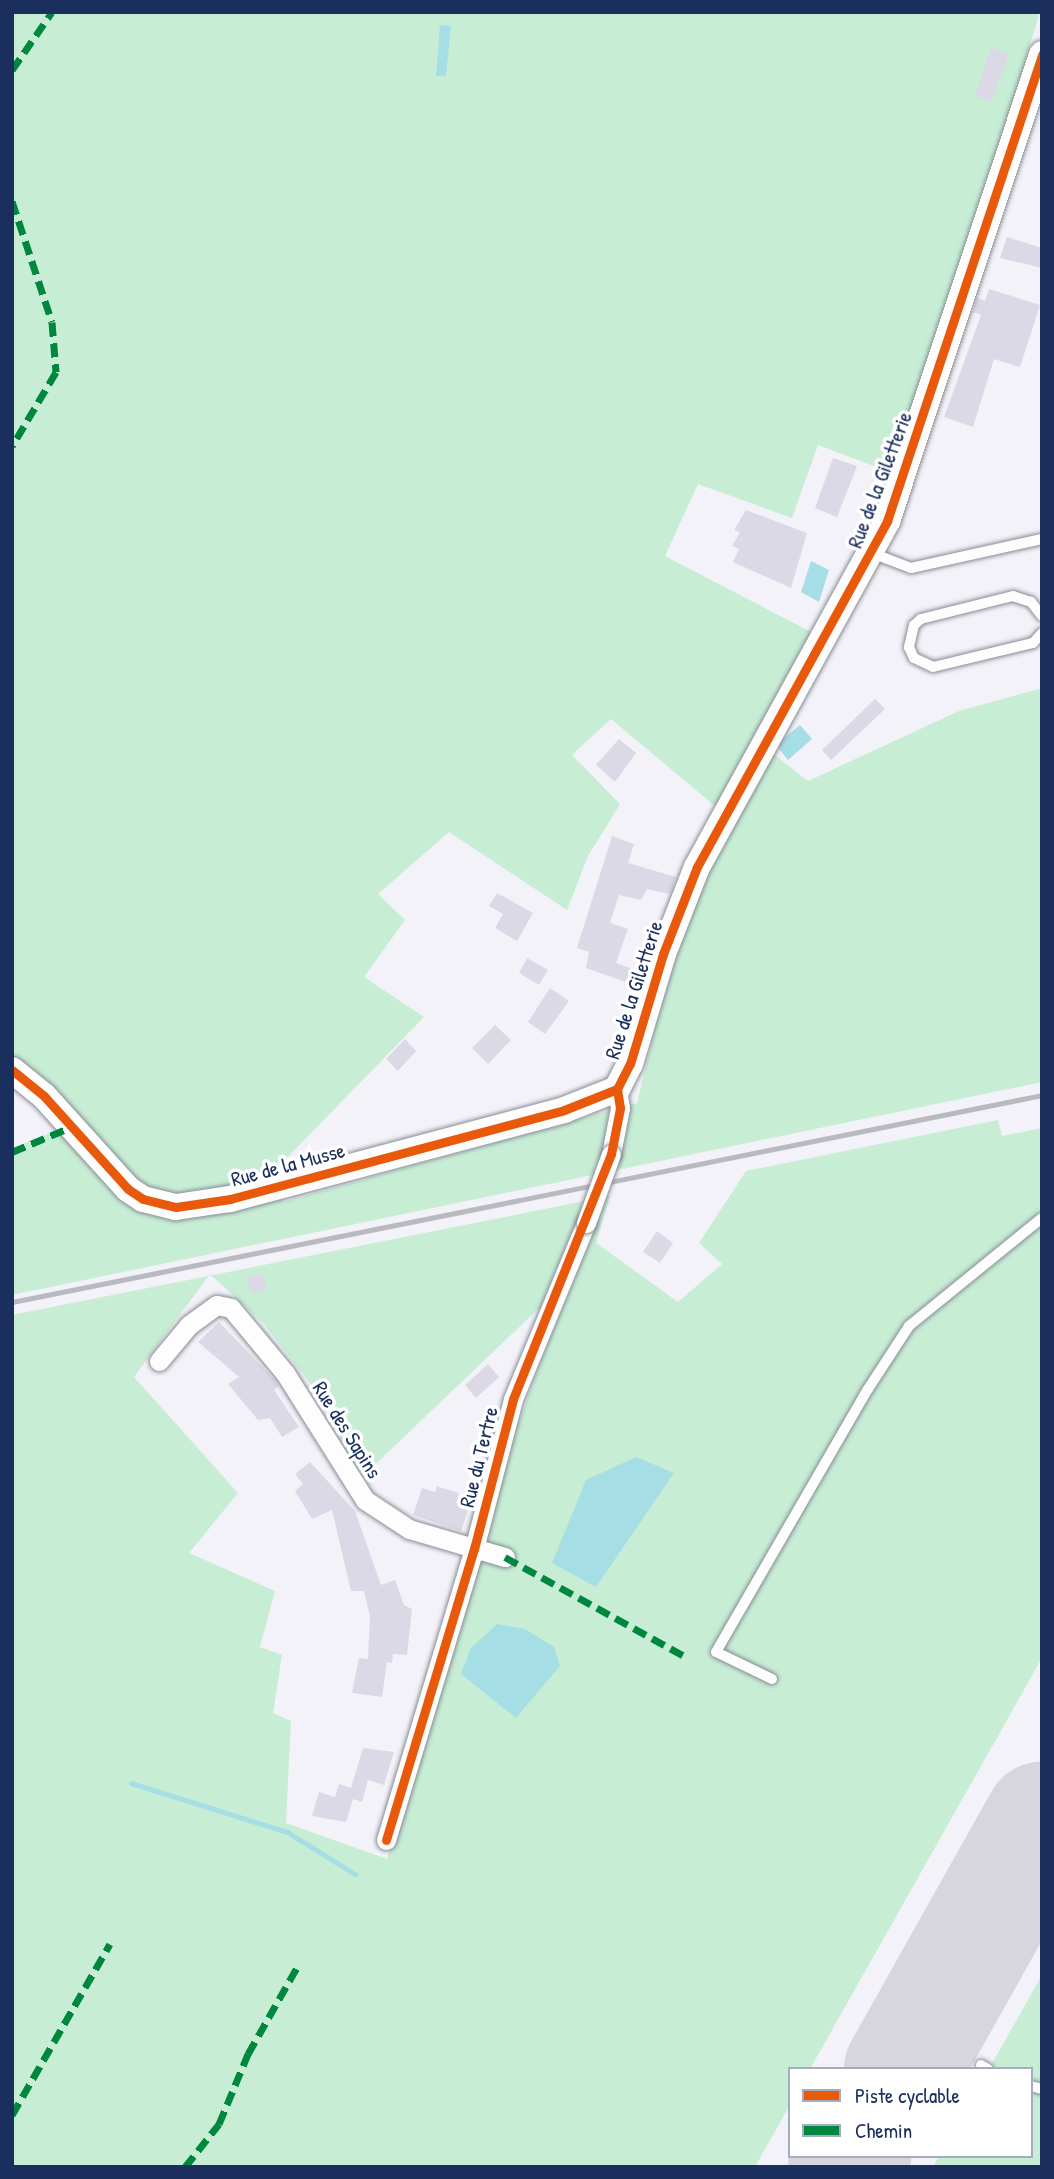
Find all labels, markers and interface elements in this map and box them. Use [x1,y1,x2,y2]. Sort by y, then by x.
street label: Rue de la Giletterie [842,408,918,552]
street label: Rue de la Giletterie [600,918,668,1062]
street label: Rue de la Musse [228,1138,348,1192]
street label: Rue des Sapins [307,1377,387,1483]
street label: Rue du Tertre [454,1404,504,1510]
legend [788,2067,1033,2158]
text: Piste cyclable [855,2081,960,2110]
text: Chemin [855,2116,912,2145]

